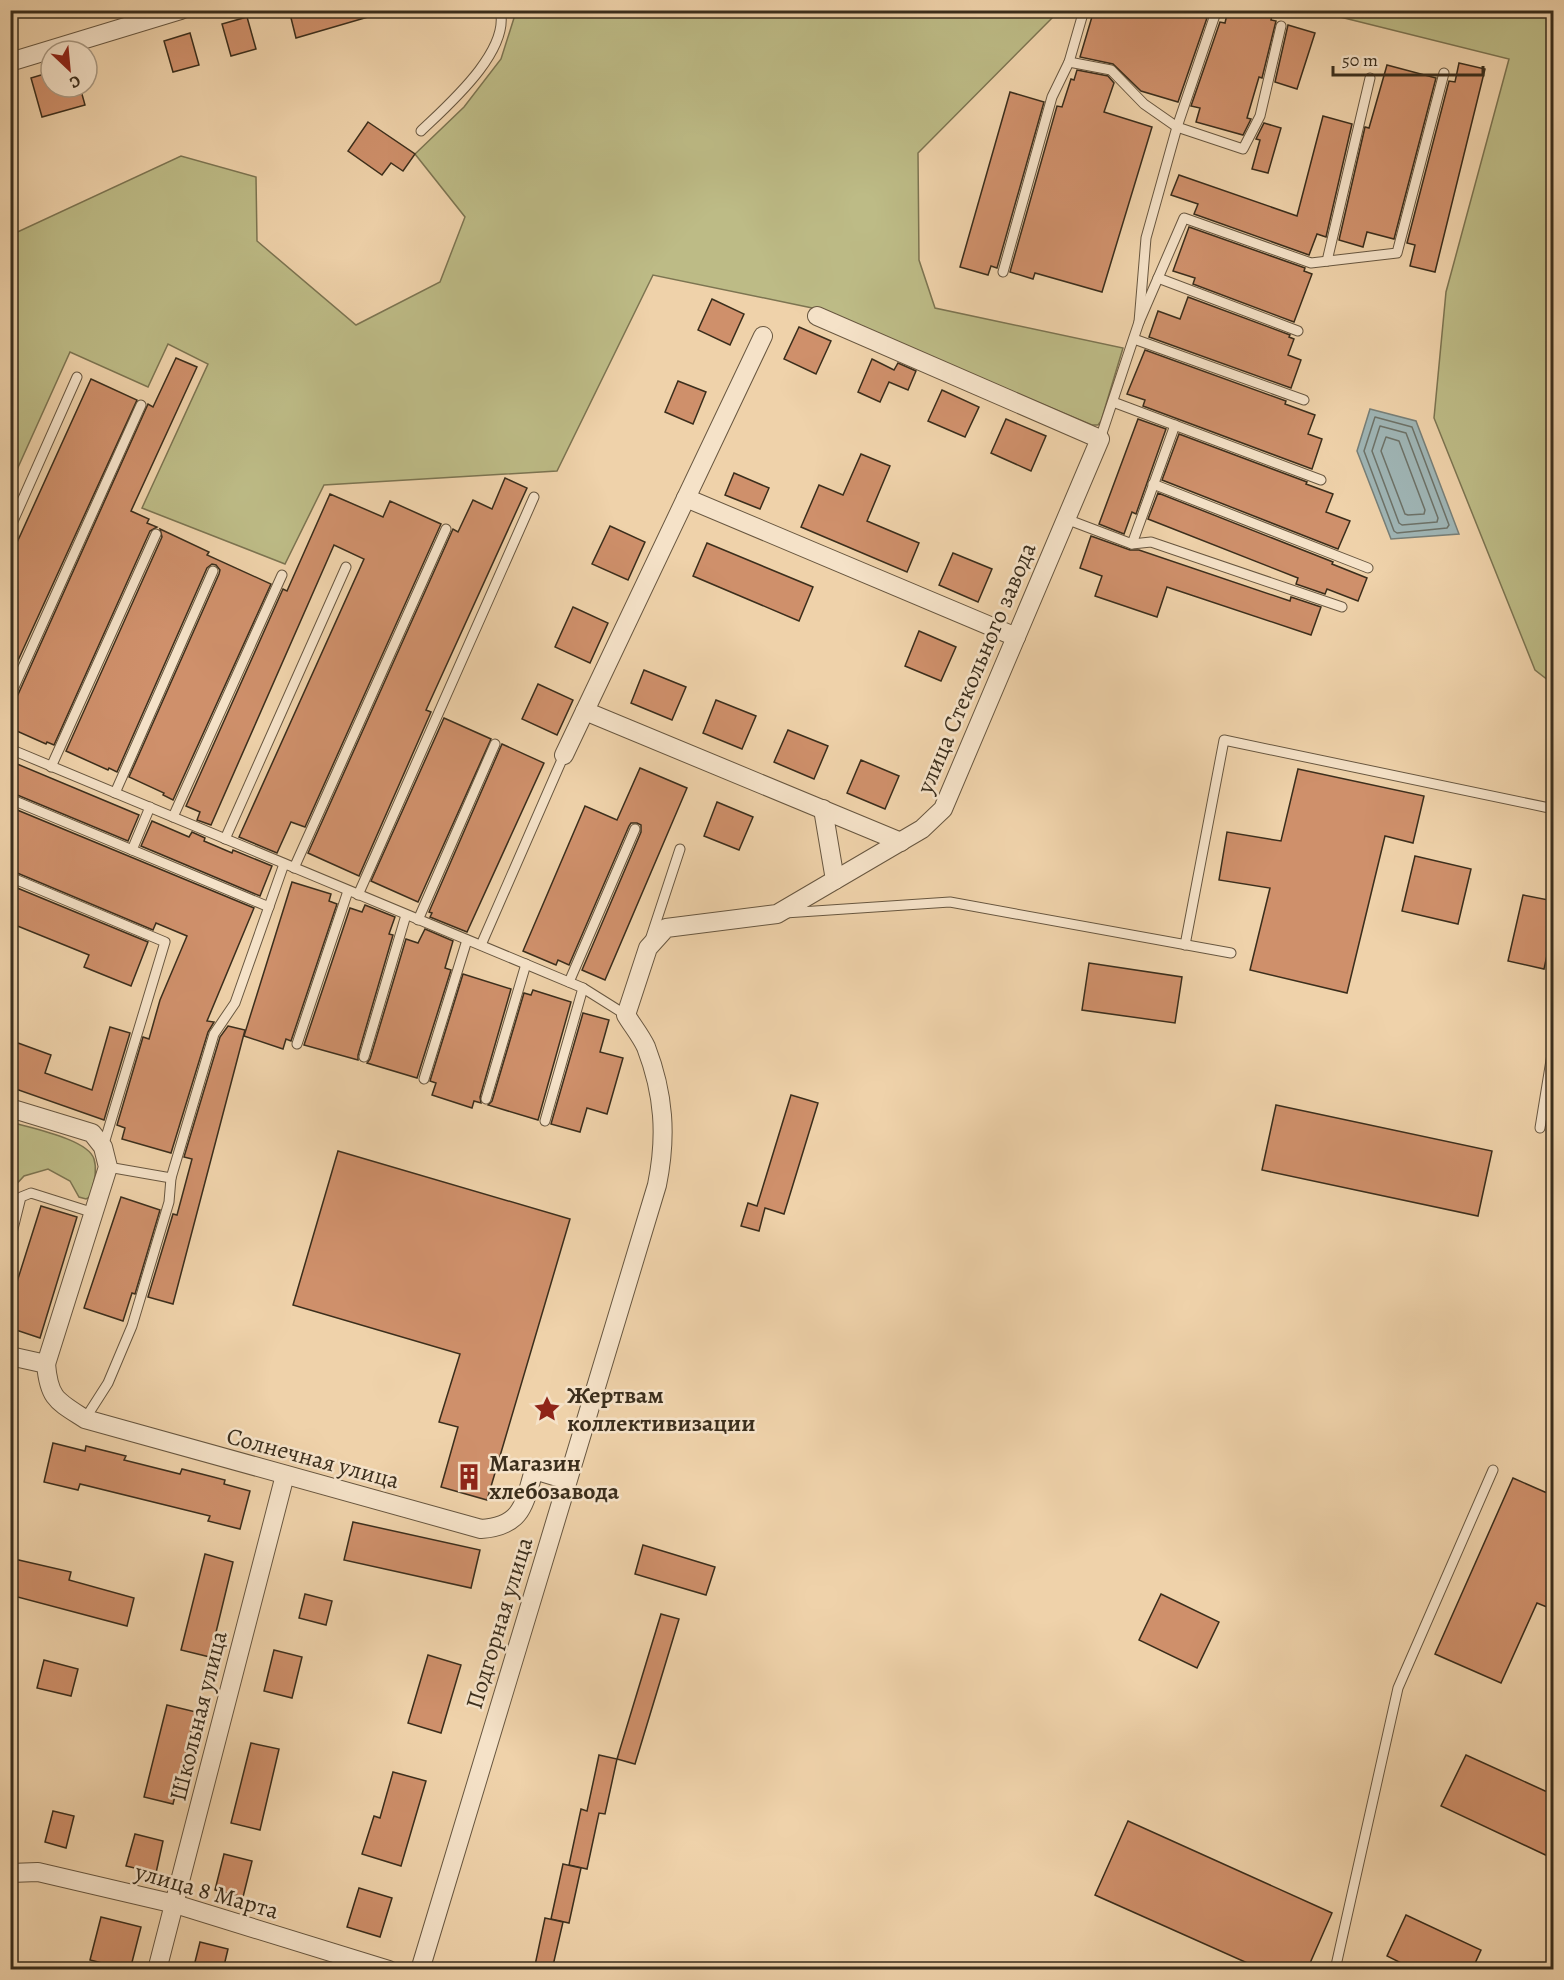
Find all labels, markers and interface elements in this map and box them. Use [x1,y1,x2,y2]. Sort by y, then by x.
north arrow [39,39,99,99]
scale bar [1333,39,1483,77]
text: 50 m [1342,48,1378,72]
text: С [66,70,84,94]
street label: улица Стекольного завода [908,538,1043,799]
place label: Жертвам коллективизации [567,1379,756,1439]
place icon: Жертвам коллективизации [532,1394,562,1424]
street label: Солнечная улица [223,1420,403,1496]
place label: Магазин хлебозавода [489,1447,620,1507]
building icon: Магазин хлебозавода [454,1462,484,1492]
street label: Подгорная улица [458,1533,540,1713]
street label: Школьная улица [161,1627,235,1805]
street label: улица 8 Марта [131,1855,283,1927]

